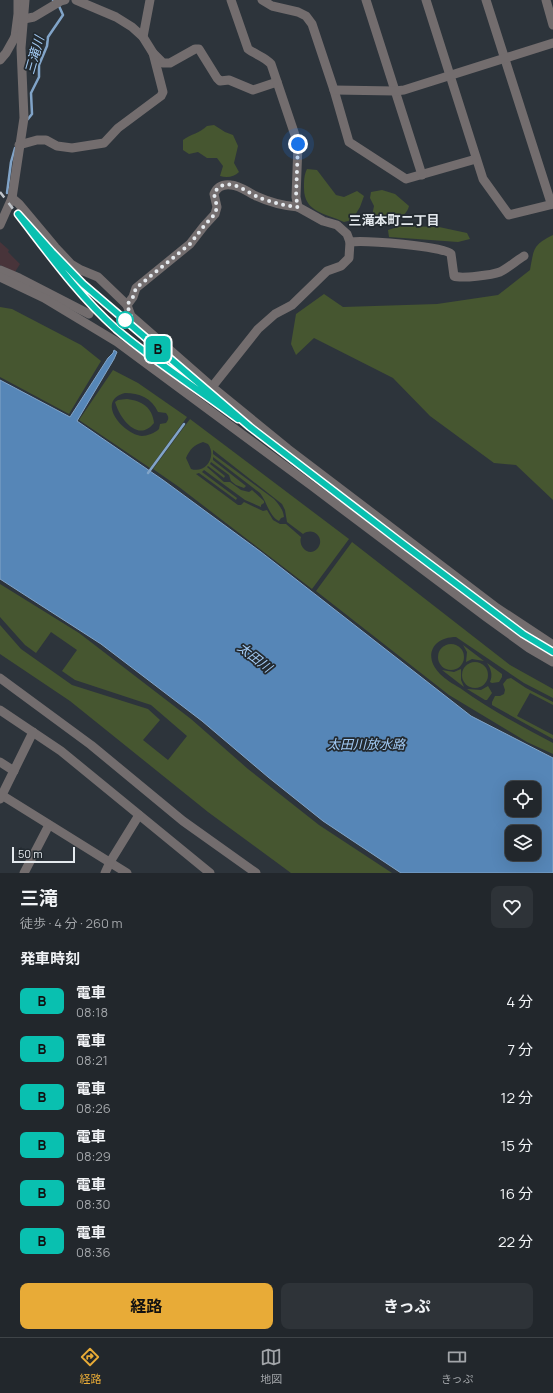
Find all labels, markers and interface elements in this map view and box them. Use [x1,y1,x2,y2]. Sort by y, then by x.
water label: 三滝川 [20,32,49,76]
your location [288,134,308,154]
district label: 三滝本町二丁目 [348,211,440,229]
unlabelled marker [116,311,134,329]
line badge: B [145,336,171,362]
text: B [154,339,162,358]
water label: 太田川 [234,638,277,677]
water label: 太田川放水路 [327,735,406,753]
map controls [505,781,541,861]
button: locate [505,781,541,817]
button: layers [505,825,541,861]
scale bar [12,845,75,864]
text: 50 m [18,846,43,861]
text: 三滝 [20,885,58,911]
button: heart [491,886,533,928]
text: 徒歩 · 4 分 · 260 m [20,914,123,932]
text: 発車時刻 [20,948,80,969]
text: 電車 [76,982,106,1003]
text: B [38,991,46,1010]
text: 4 分 [506,991,533,1012]
text: 08:18 [76,1003,108,1021]
text: 電車 [76,1030,106,1051]
text: B [38,1039,46,1058]
text: 7 分 [507,1039,533,1060]
text: 08:21 [76,1051,108,1069]
text: 電車 [76,1078,106,1099]
text: B [38,1087,46,1106]
text: 12 分 [501,1087,533,1108]
text: 08:26 [76,1099,111,1117]
text: 電車 [76,1126,106,1147]
text: B [38,1135,46,1154]
text: 15 分 [500,1135,533,1156]
text: 08:29 [76,1147,111,1165]
text: 電車 [76,1174,106,1195]
text: B [38,1183,46,1202]
text: 16 分 [500,1183,533,1204]
text: 08:30 [76,1195,110,1213]
text: 電車 [76,1222,106,1243]
text: B [38,1231,46,1250]
text: 22 分 [498,1231,533,1252]
text: 08:36 [76,1243,111,1261]
button: 経路 [20,1283,273,1329]
button: きっぷ [281,1283,533,1329]
tab: 経路 [79,1346,101,1386]
tab: 地図 [260,1346,282,1386]
tab: きっぷ [441,1346,474,1386]

